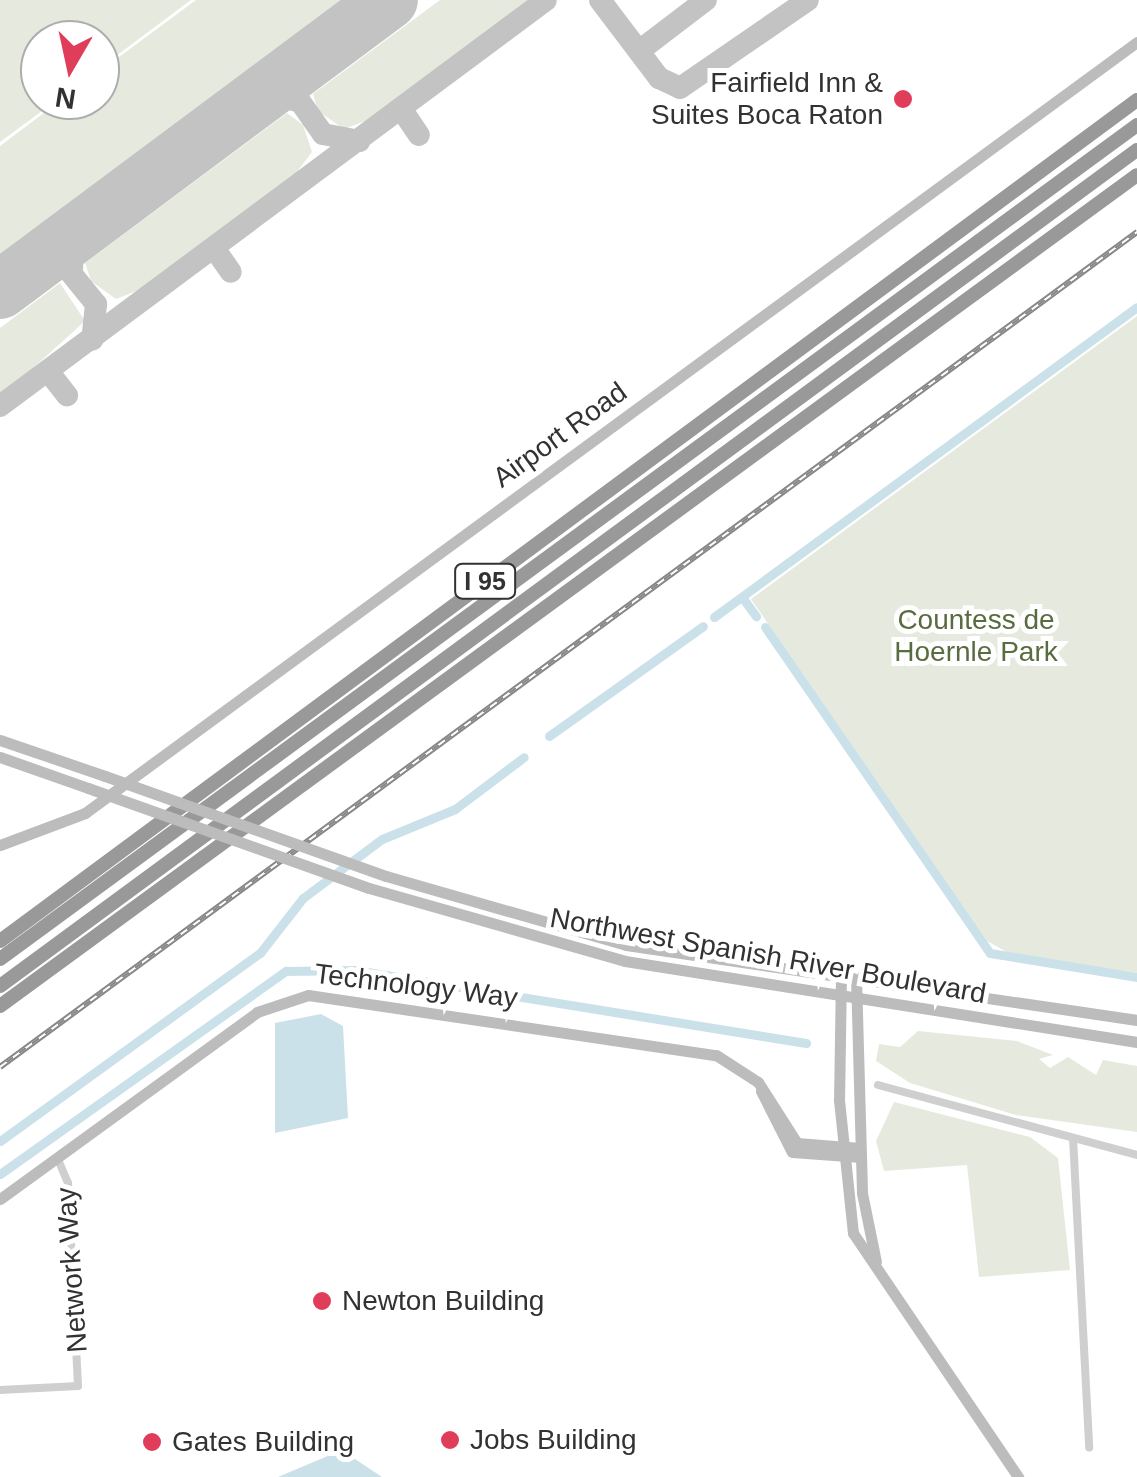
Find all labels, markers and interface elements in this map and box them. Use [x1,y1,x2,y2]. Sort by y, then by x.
north arrow [20,20,120,120]
place label: Fairfield Inn & Suites Boca Raton [651,66,883,132]
text: N [53,81,78,115]
marker: Fairfield Inn & Suites Boca Raton [892,88,914,110]
street label: Airport Road [487,375,633,495]
road number: I 95 [452,561,518,601]
park label: Countess de Hoernle Park [894,603,1058,669]
street label: Northwest Spanish River Boulevard [547,901,989,1011]
street label: Technology Way [313,957,519,1015]
street label: Network Way [49,1186,95,1354]
place label: Newton Building [342,1284,544,1318]
marker: Newton Building [311,1290,333,1312]
place label: Jobs Building [470,1423,637,1457]
place label: Gates Building [172,1425,354,1459]
marker: Jobs Building [439,1429,461,1451]
marker: Gates Building [141,1431,163,1453]

